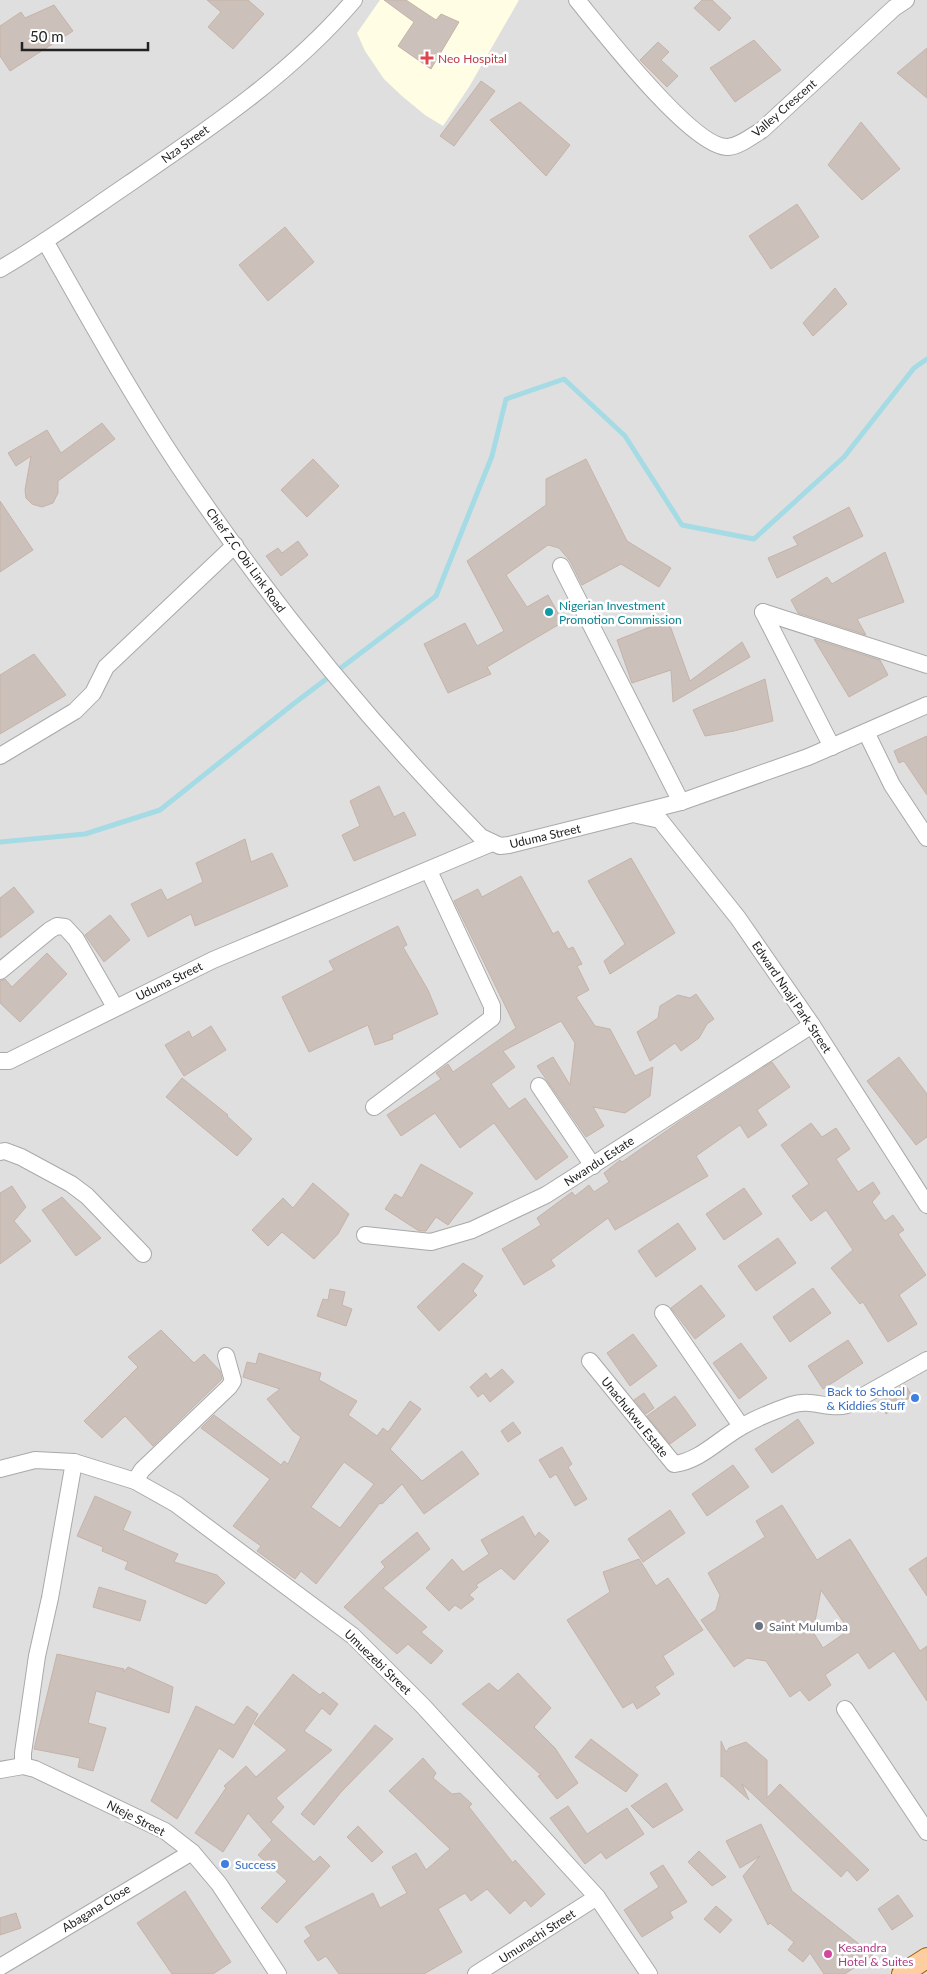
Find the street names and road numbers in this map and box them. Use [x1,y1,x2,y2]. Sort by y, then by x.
street label: Valley Crescent [749,75,820,140]
street label: Nza Street [158,121,212,166]
street label: Chief Z.C Obi Link Road [203,505,289,615]
street label: Uduma Street [508,820,583,851]
street label: Edward Nnaji Park Street [749,938,835,1056]
street label: Uduma Street [133,958,205,1004]
street label: Nwandu Estate [561,1133,637,1189]
street label: Unachukwu Estate [598,1374,672,1460]
street label: Umuezebi Street [341,1626,415,1698]
street label: Nteje Street [104,1797,168,1839]
street label: Abagana Close [59,1881,133,1935]
street label: Umunachi Street [496,1905,579,1966]

